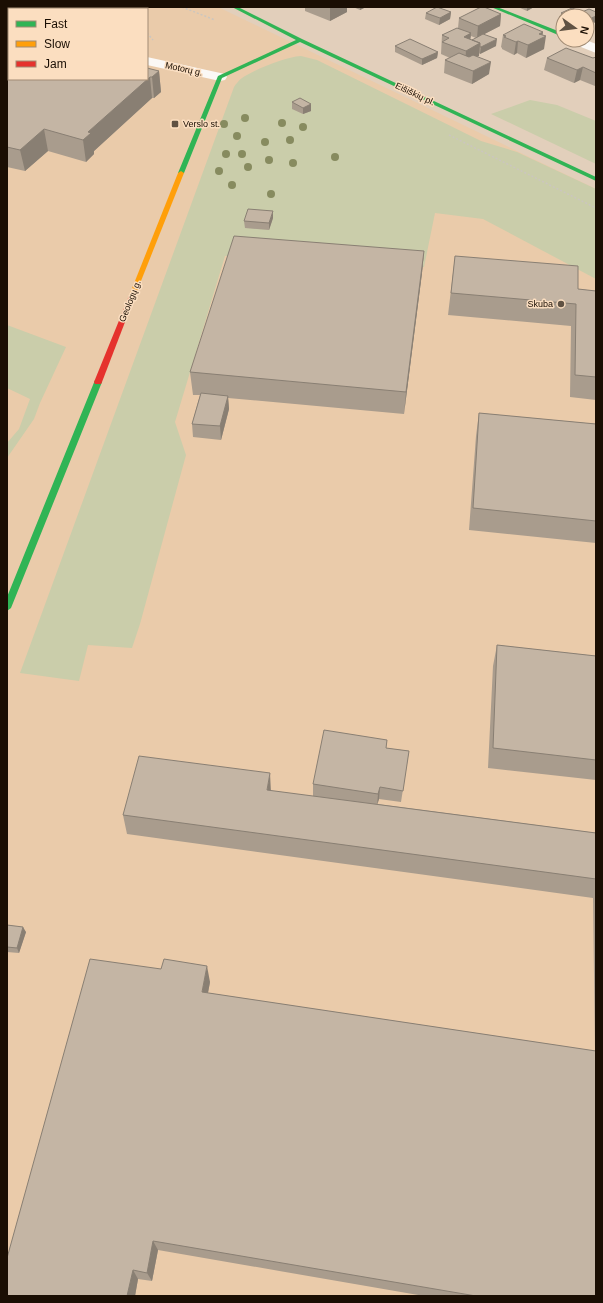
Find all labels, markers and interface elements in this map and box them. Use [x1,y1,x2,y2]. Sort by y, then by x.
legend [8,8,148,80]
north arrow [555,8,595,48]
text: Fast [44,17,68,31]
text: N [578,25,591,36]
text: Slow [44,37,70,51]
text: Jam [44,57,67,71]
street label: Motorų g. [164,60,204,78]
street label: Eišiškių pl. [394,80,436,108]
marker: Verslo st. [170,119,180,129]
place label: Verslo st. [183,119,220,129]
street label: Geologų g. [117,279,143,323]
place label: Skuba [527,299,553,309]
marker: Skuba [556,299,566,309]

